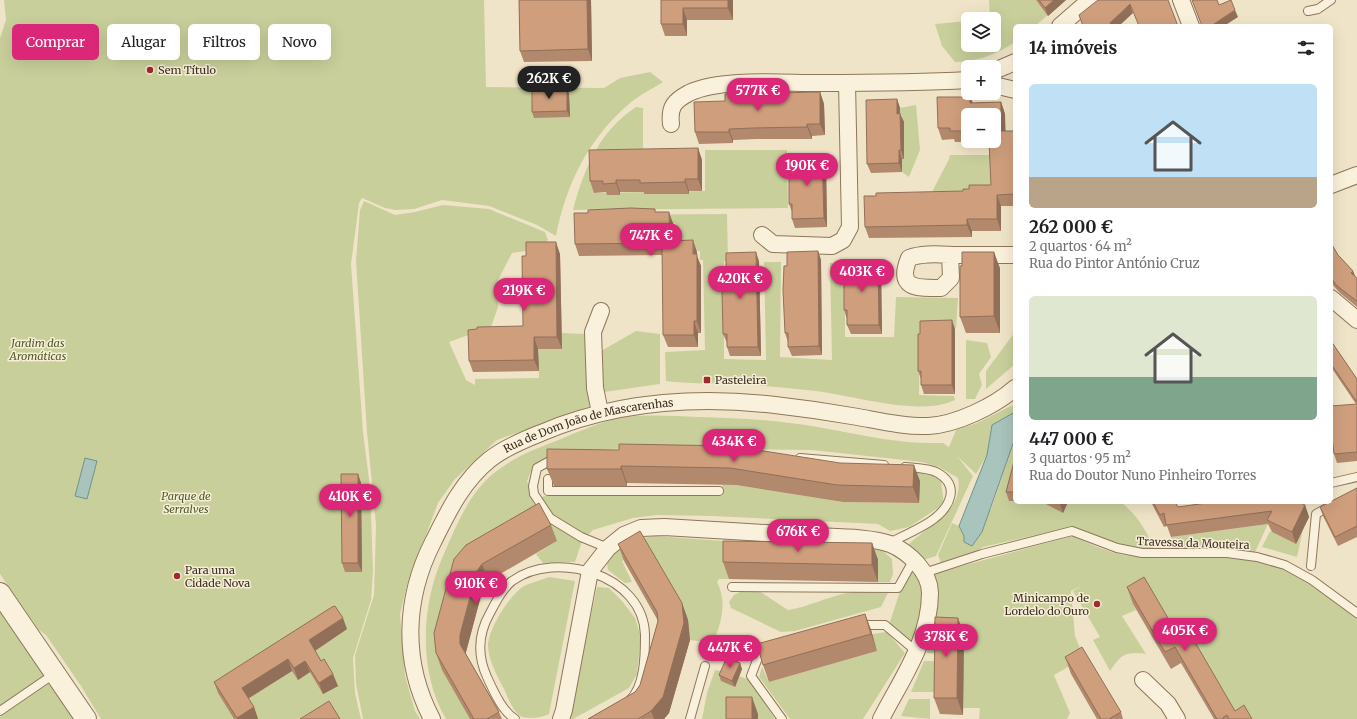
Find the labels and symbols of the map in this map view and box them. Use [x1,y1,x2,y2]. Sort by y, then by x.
place label: Sem Título [158,63,217,77]
marker: Sem Título [145,65,155,75]
pin: 262K € [516,66,582,100]
pin: 577K € [725,78,791,112]
pin: 190K € [774,153,840,187]
pin: 747K € [618,223,684,257]
pin: 403K € [829,259,895,293]
pin: 420K € [707,266,773,300]
pin: 219K € [491,278,557,312]
park label: Jardim das Aromáticas [9,336,67,363]
place label: Pasteleira [715,373,767,387]
marker: Pasteleira [702,375,712,385]
street label: Rua de Dom João de Mascarenhas [501,395,674,456]
pin: 434K € [701,429,767,463]
pin: 410K € [317,484,383,518]
park label: Parque de Serralves [161,489,211,516]
pin: 676K € [765,519,831,553]
street label: Travessa da Mouteira [1136,534,1250,552]
place label: Para uma Cidade Nova [185,563,250,590]
marker: Para uma Cidade Nova [172,571,182,581]
pin: 910K € [443,571,509,605]
place label: Minicampo de Lordelo do Ouro [1005,591,1090,618]
marker: Minicampo de Lordelo do Ouro [1092,599,1102,609]
pin: 405K € [1152,618,1218,652]
pin: 378K € [913,624,979,658]
pin: 447K € [697,635,763,669]

